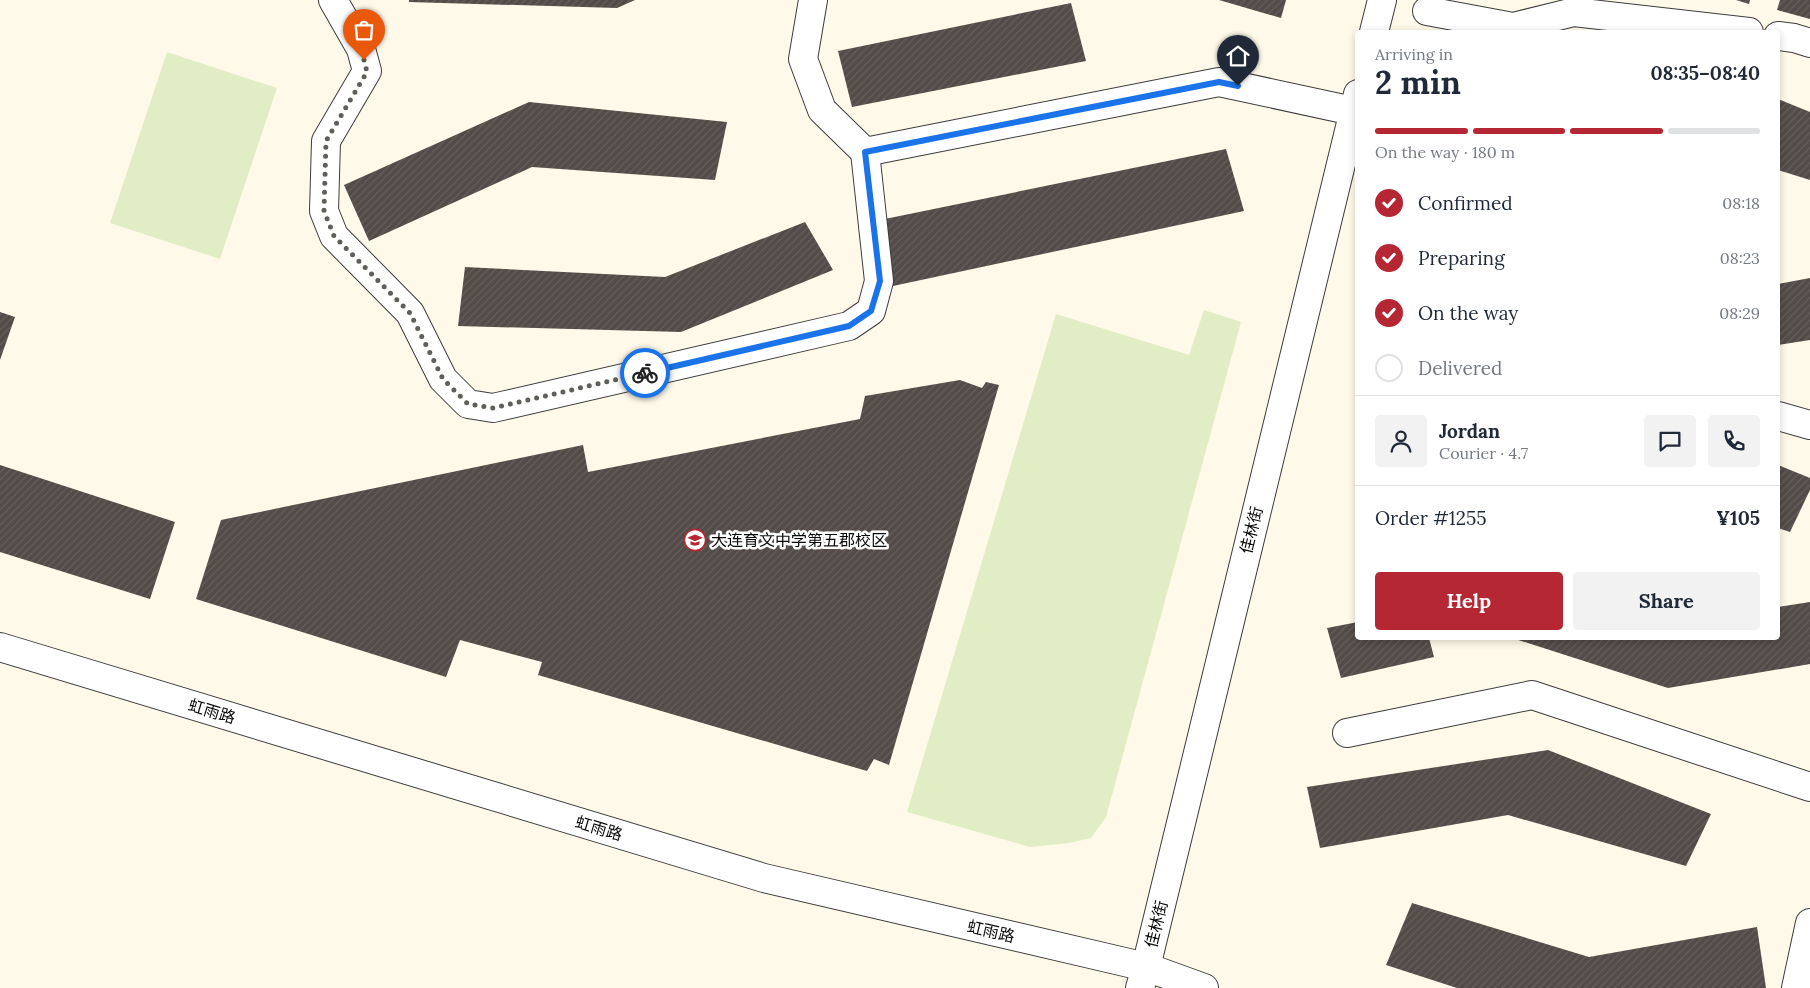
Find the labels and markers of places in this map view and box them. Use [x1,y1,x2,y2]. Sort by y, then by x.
pin [343,9,385,60]
pin [1217,35,1259,86]
school or university icon: 大连育文中学第五郡校区 [683,528,707,552]
place label: 大连育文中学第五郡校区 [711,530,887,550]

